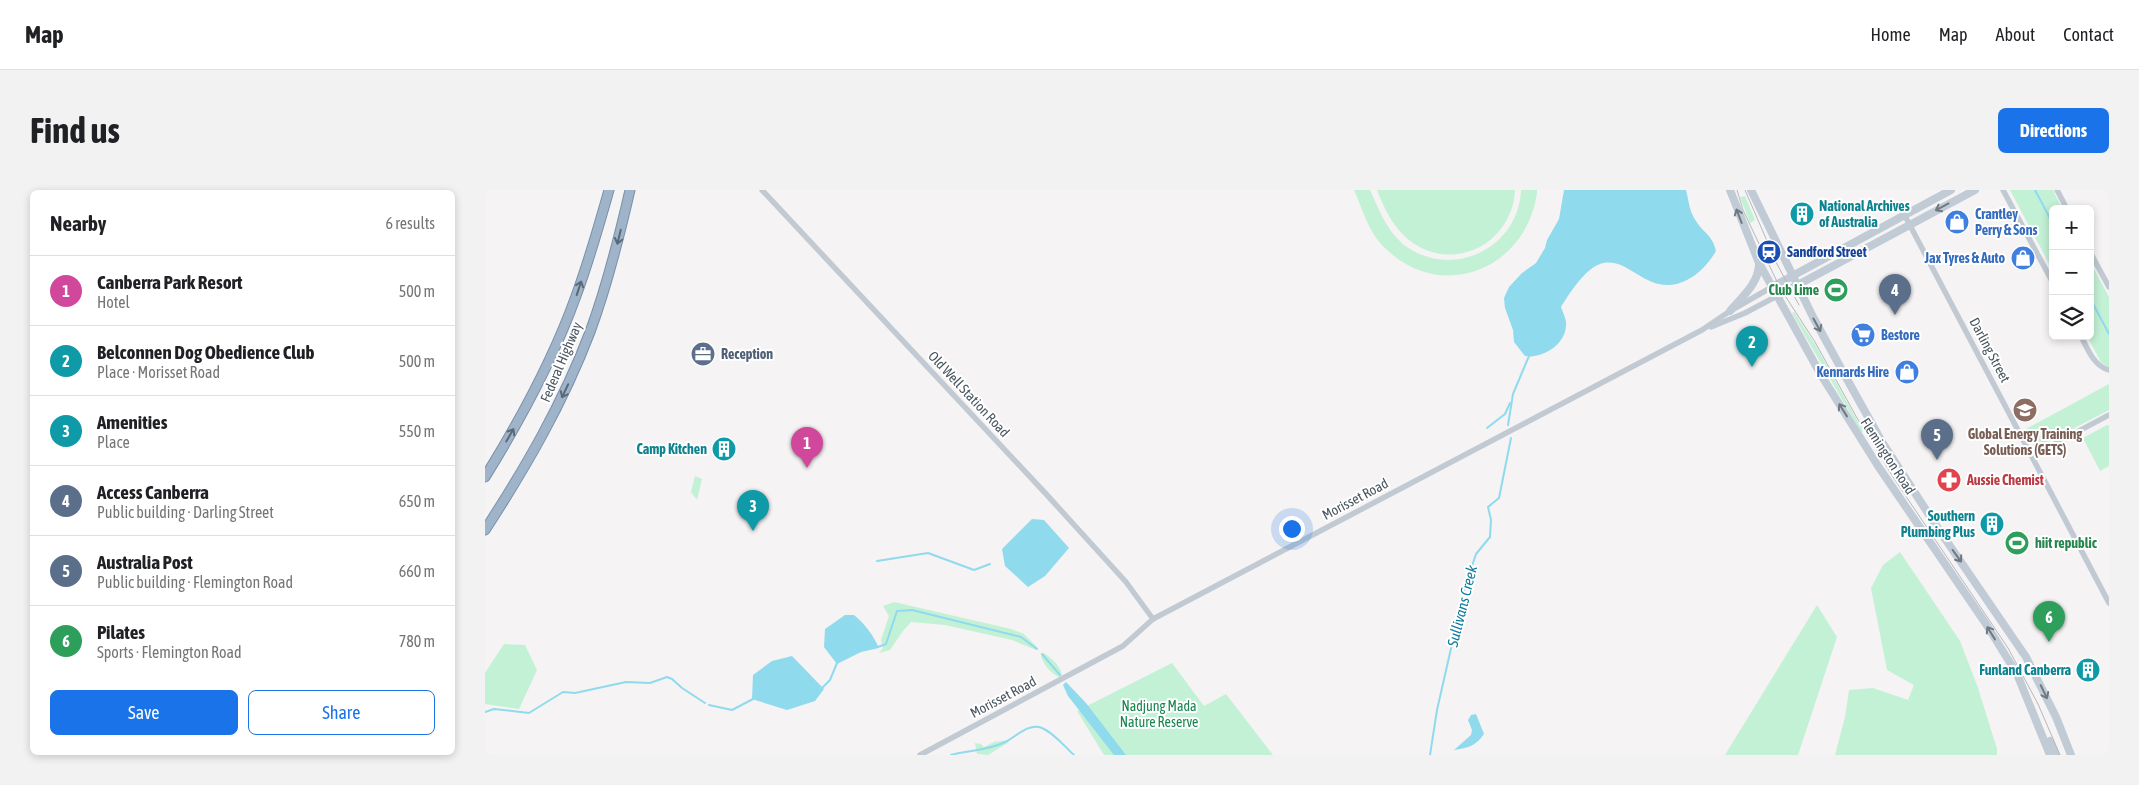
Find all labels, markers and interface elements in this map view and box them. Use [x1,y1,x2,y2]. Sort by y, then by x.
text: Map [25,21,64,48]
text: Home [1871,24,1911,45]
text: Map [1939,24,1968,45]
text: About [1996,24,2035,45]
text: Contact [2063,24,2114,45]
button: Directions [1998,108,2109,153]
text: Find us [30,110,120,150]
place label: National Archives of Australia [1819,198,1910,230]
building icon: National Archives of Australia [1789,201,1815,227]
one-way arrow [1935,203,1950,212]
map controls [2049,205,2094,340]
button: + [2049,205,2094,250]
place label: Crantley Perry & Sons [1975,206,2037,238]
one-way arrow [1734,209,1743,224]
shop icon: Crantley Perry & Sons [1944,209,1970,235]
text: Nearby [50,211,106,235]
text: 6 results [385,214,435,232]
one-way arrow [613,229,623,245]
station icon: Sandford Street [1756,239,1782,265]
place label: Sandford Street [1787,244,1867,260]
shop icon: Jax Tyres & Auto [2010,245,2036,271]
place label: Jax Tyres & Auto [1923,250,2005,266]
button: − [2049,250,2094,295]
text: Canberra Park Resort [97,271,242,293]
pin: 4 [1879,274,1911,315]
sports icon: Club Lime [1823,277,1849,303]
one-way arrow [574,280,584,296]
text: 1 [62,282,70,300]
text: 500 m [399,282,435,300]
place label: Club Lime [1769,282,1819,298]
text: Hotel [97,293,130,311]
button: layers [2049,295,2094,340]
street label: Darling Street [1966,315,2014,385]
one-way arrow [1812,318,1822,333]
street label: Federal Highway [537,319,585,404]
supermarket icon: Bestore [1850,322,1876,348]
pin: 2 [1736,326,1768,367]
place label: Bestore [1881,327,1920,343]
text: Belconnen Dog Obedience Club [97,341,315,363]
office icon: Reception [690,341,716,367]
place label: Reception [721,346,773,362]
street label: Old Well Station Road [925,348,1013,440]
text: 2 [62,352,70,370]
text: 500 m [399,352,435,370]
shop icon: Kennards Hire [1894,359,1920,385]
text: Place · Morisset Road [97,363,220,381]
place label: Kennards Hire [1817,364,1889,380]
one-way arrow [559,383,569,398]
school or university icon: Global Energy Training Solutions (GETS) [2012,397,2038,423]
one-way arrow [1838,403,1848,417]
text: Amenities [97,411,167,433]
street label: Flemington Road [1857,415,1919,497]
pin: 5 [1921,419,1953,460]
text: 3 [62,422,70,440]
text: 550 m [399,422,435,440]
place label: Global Energy Training Solutions (GETS) [1968,426,2083,458]
pin: 1 [791,427,823,468]
one-way arrow [506,429,516,443]
text: Place [97,433,130,451]
building icon: Camp Kitchen [711,436,737,462]
place label: Camp Kitchen [636,441,707,457]
pharmacy icon: Aussie Chemist [1936,467,1962,493]
place label: Aussie Chemist [1966,472,2044,488]
street label: Morisset Road [1319,475,1391,523]
text: Access Canberra [97,481,209,503]
pin: 3 [737,490,769,531]
text: 4 [62,492,70,510]
text: 650 m [399,492,435,510]
text: Public building · Darling Street [97,503,274,521]
place label: Southern Plumbing Plus [1901,508,1975,540]
building icon: Southern Plumbing Plus [1979,511,2005,537]
your location [1279,516,1305,542]
sports icon: hiit republic [2004,530,2030,556]
place label: hiit republic [2035,535,2098,551]
one-way arrow [1952,549,1962,563]
text: Australia Post [97,551,193,573]
text: 5 [62,562,70,580]
text: 660 m [399,562,435,580]
water label: Sullivans Creek [1443,563,1480,649]
text: Public building · Flemington Road [97,573,293,591]
pin: 6 [2033,601,2065,642]
text: Pilates [97,621,145,643]
one-way arrow [1986,626,1996,640]
text: 6 [62,632,70,650]
text: 780 m [399,632,435,650]
text: Sports · Flemington Road [97,643,242,661]
building icon: Funland Canberra [2075,657,2101,683]
place label: Funland Canberra [1979,662,2071,678]
street label: Morisset Road [967,673,1039,721]
one-way arrow [2039,685,2049,700]
button: Save [50,690,238,735]
button: Share [248,690,435,735]
park label: Nadjung Mada Nature Reserve [1120,698,1198,730]

